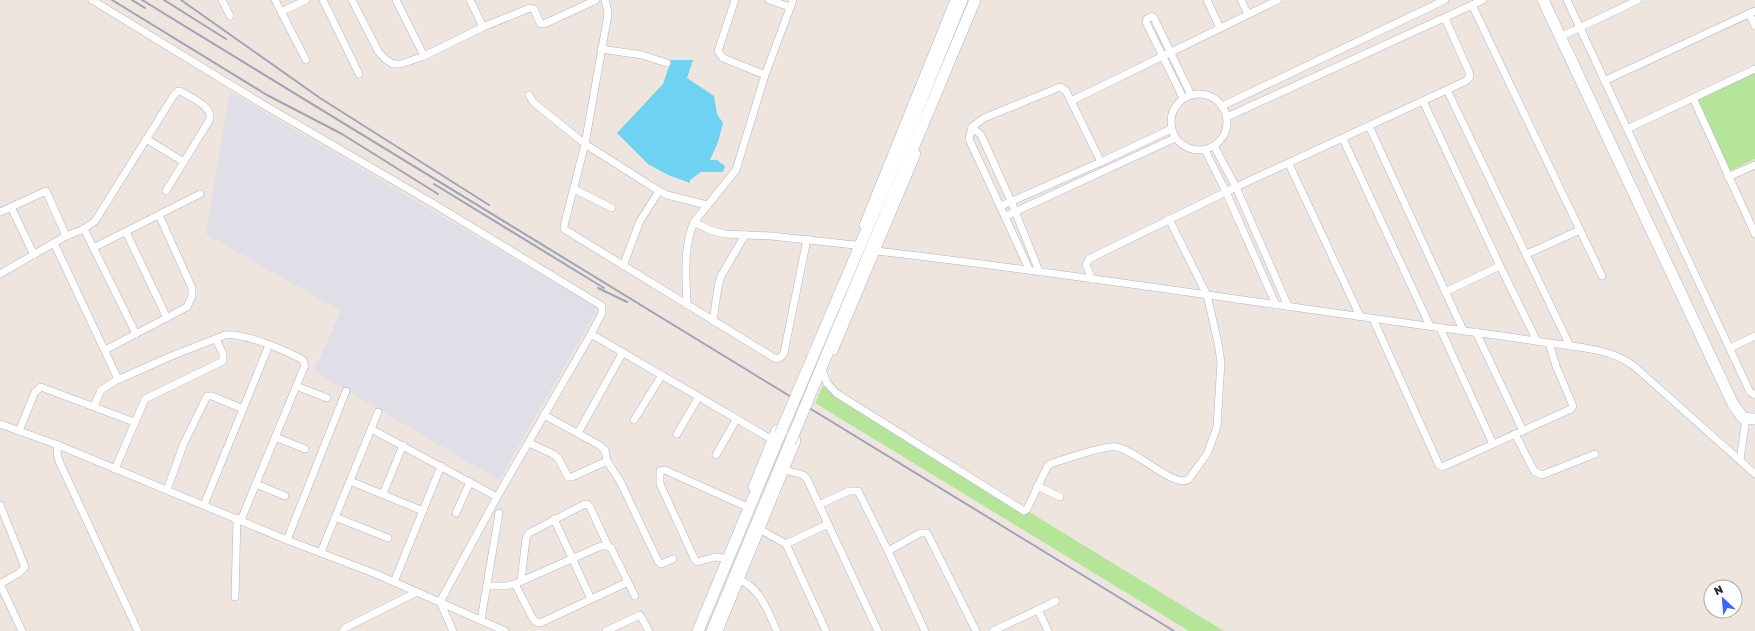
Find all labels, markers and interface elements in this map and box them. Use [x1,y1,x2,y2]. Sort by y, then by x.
north arrow [1703,579,1743,619]
text: N [1712,582,1725,597]

